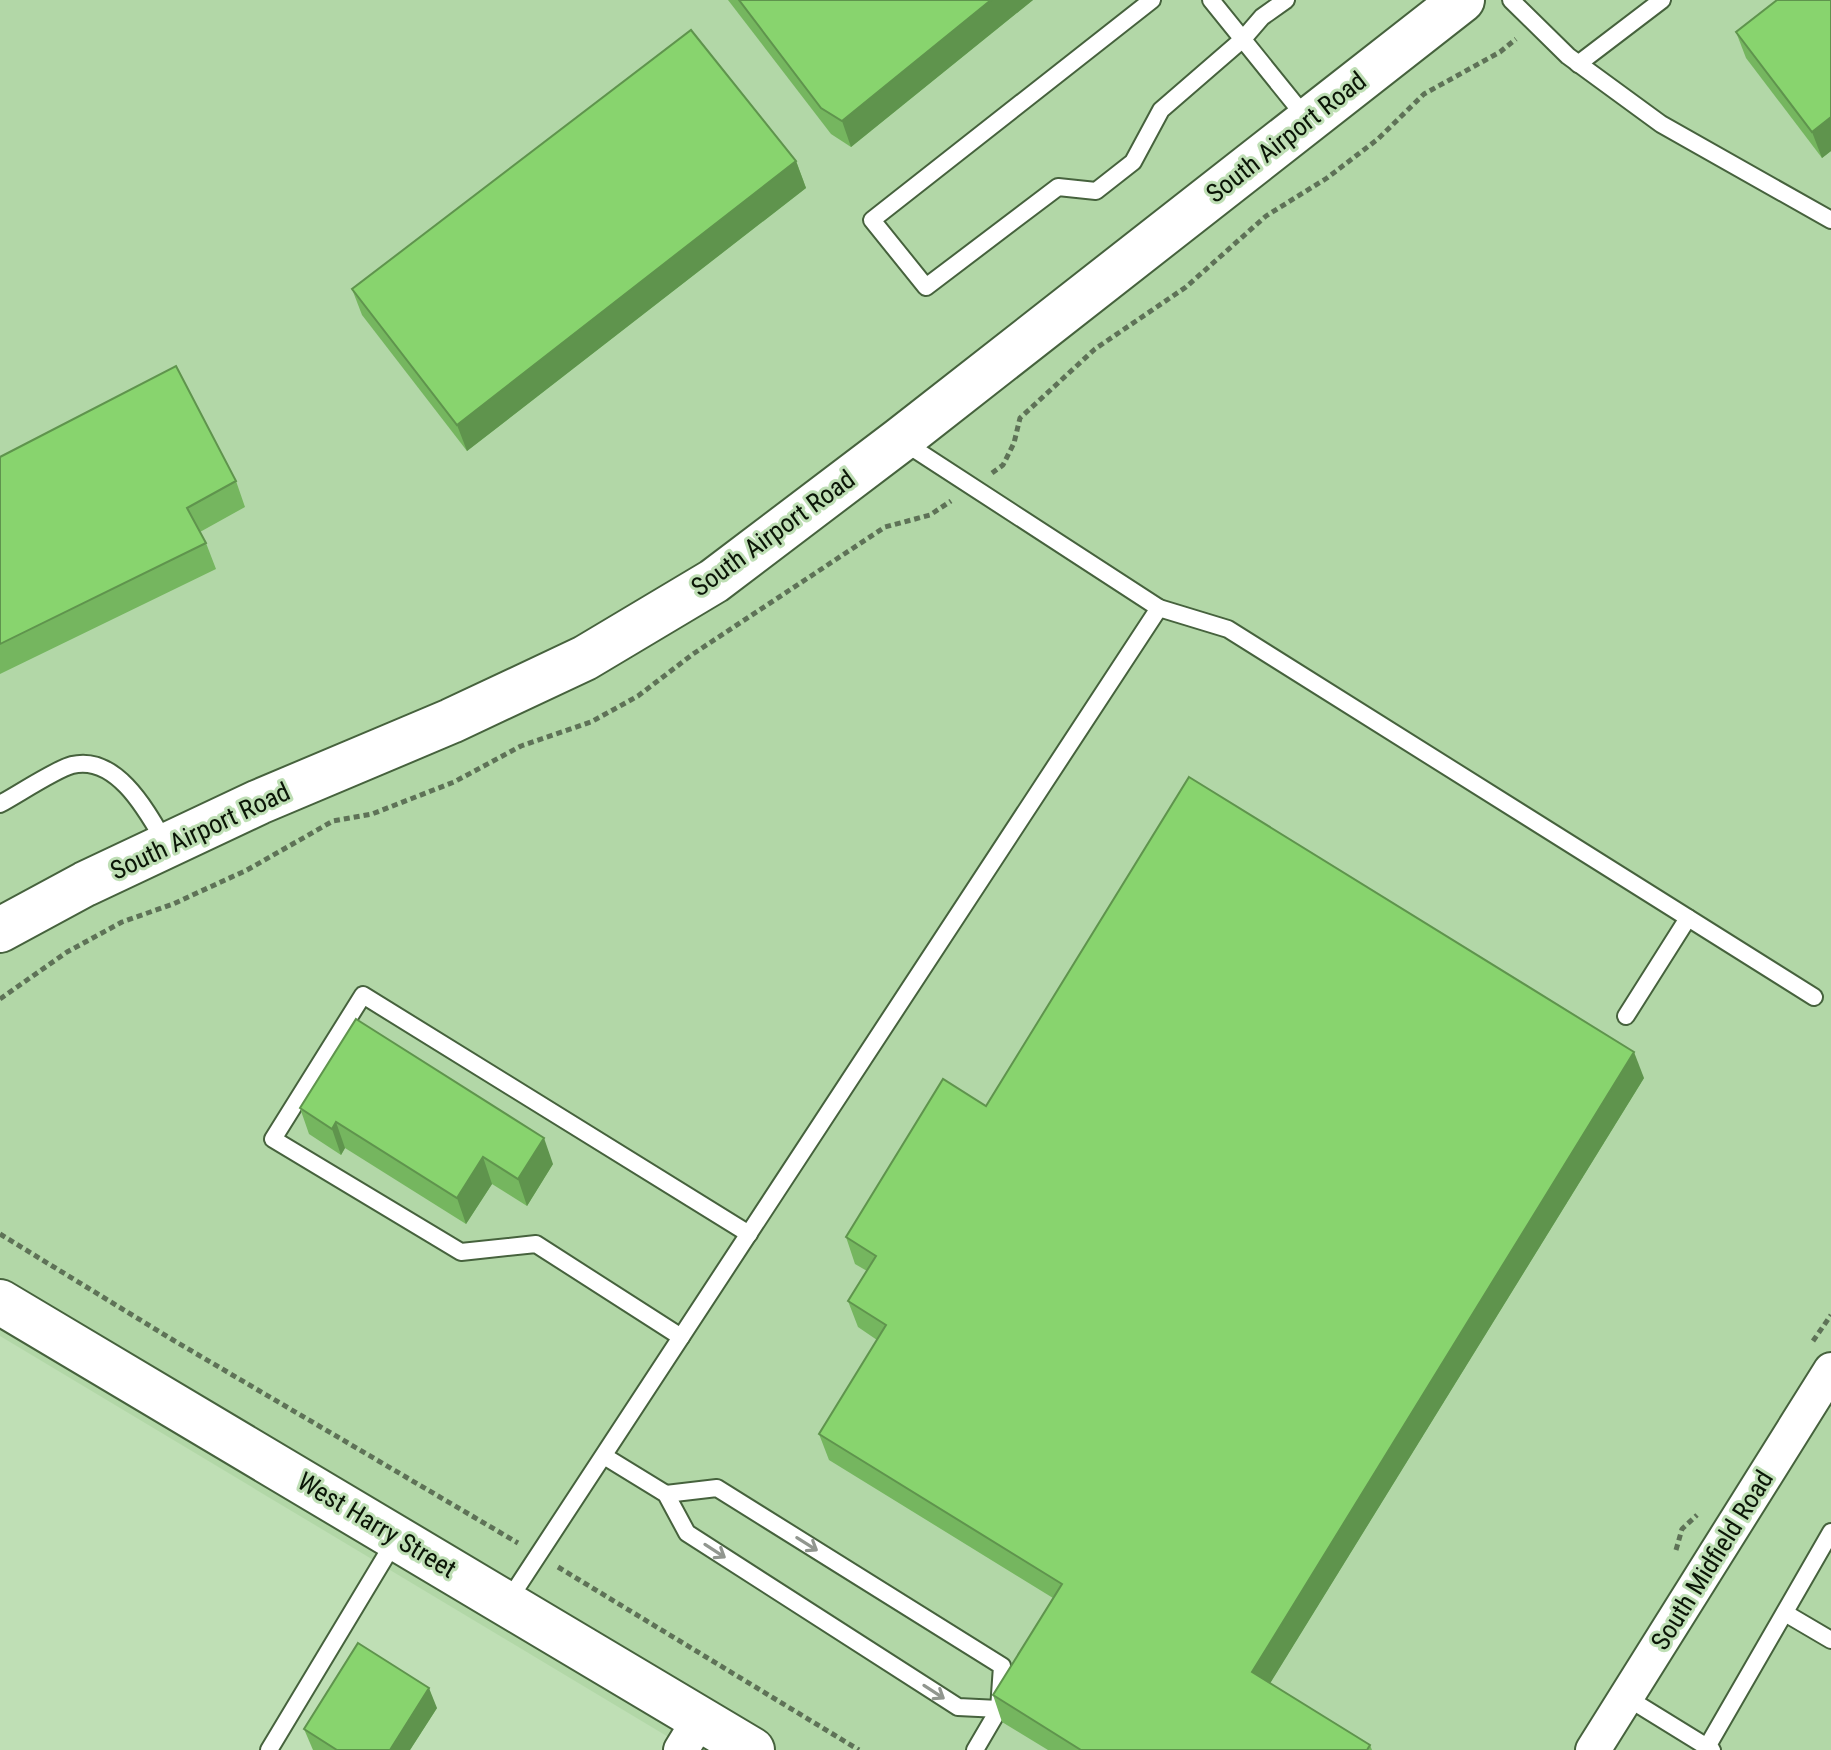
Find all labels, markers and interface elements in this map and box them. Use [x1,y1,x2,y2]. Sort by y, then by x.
street label: South Airport Road [1200,65,1372,209]
street label: South Airport Road [686,464,860,602]
street label: South Airport Road [106,776,294,886]
street label: South Midfield Road [1645,1465,1779,1655]
street label: West Harry Street [292,1466,462,1584]
one-way arrow [795,1537,818,1553]
one-way arrow [703,1544,726,1560]
one-way arrow [922,1684,945,1700]

